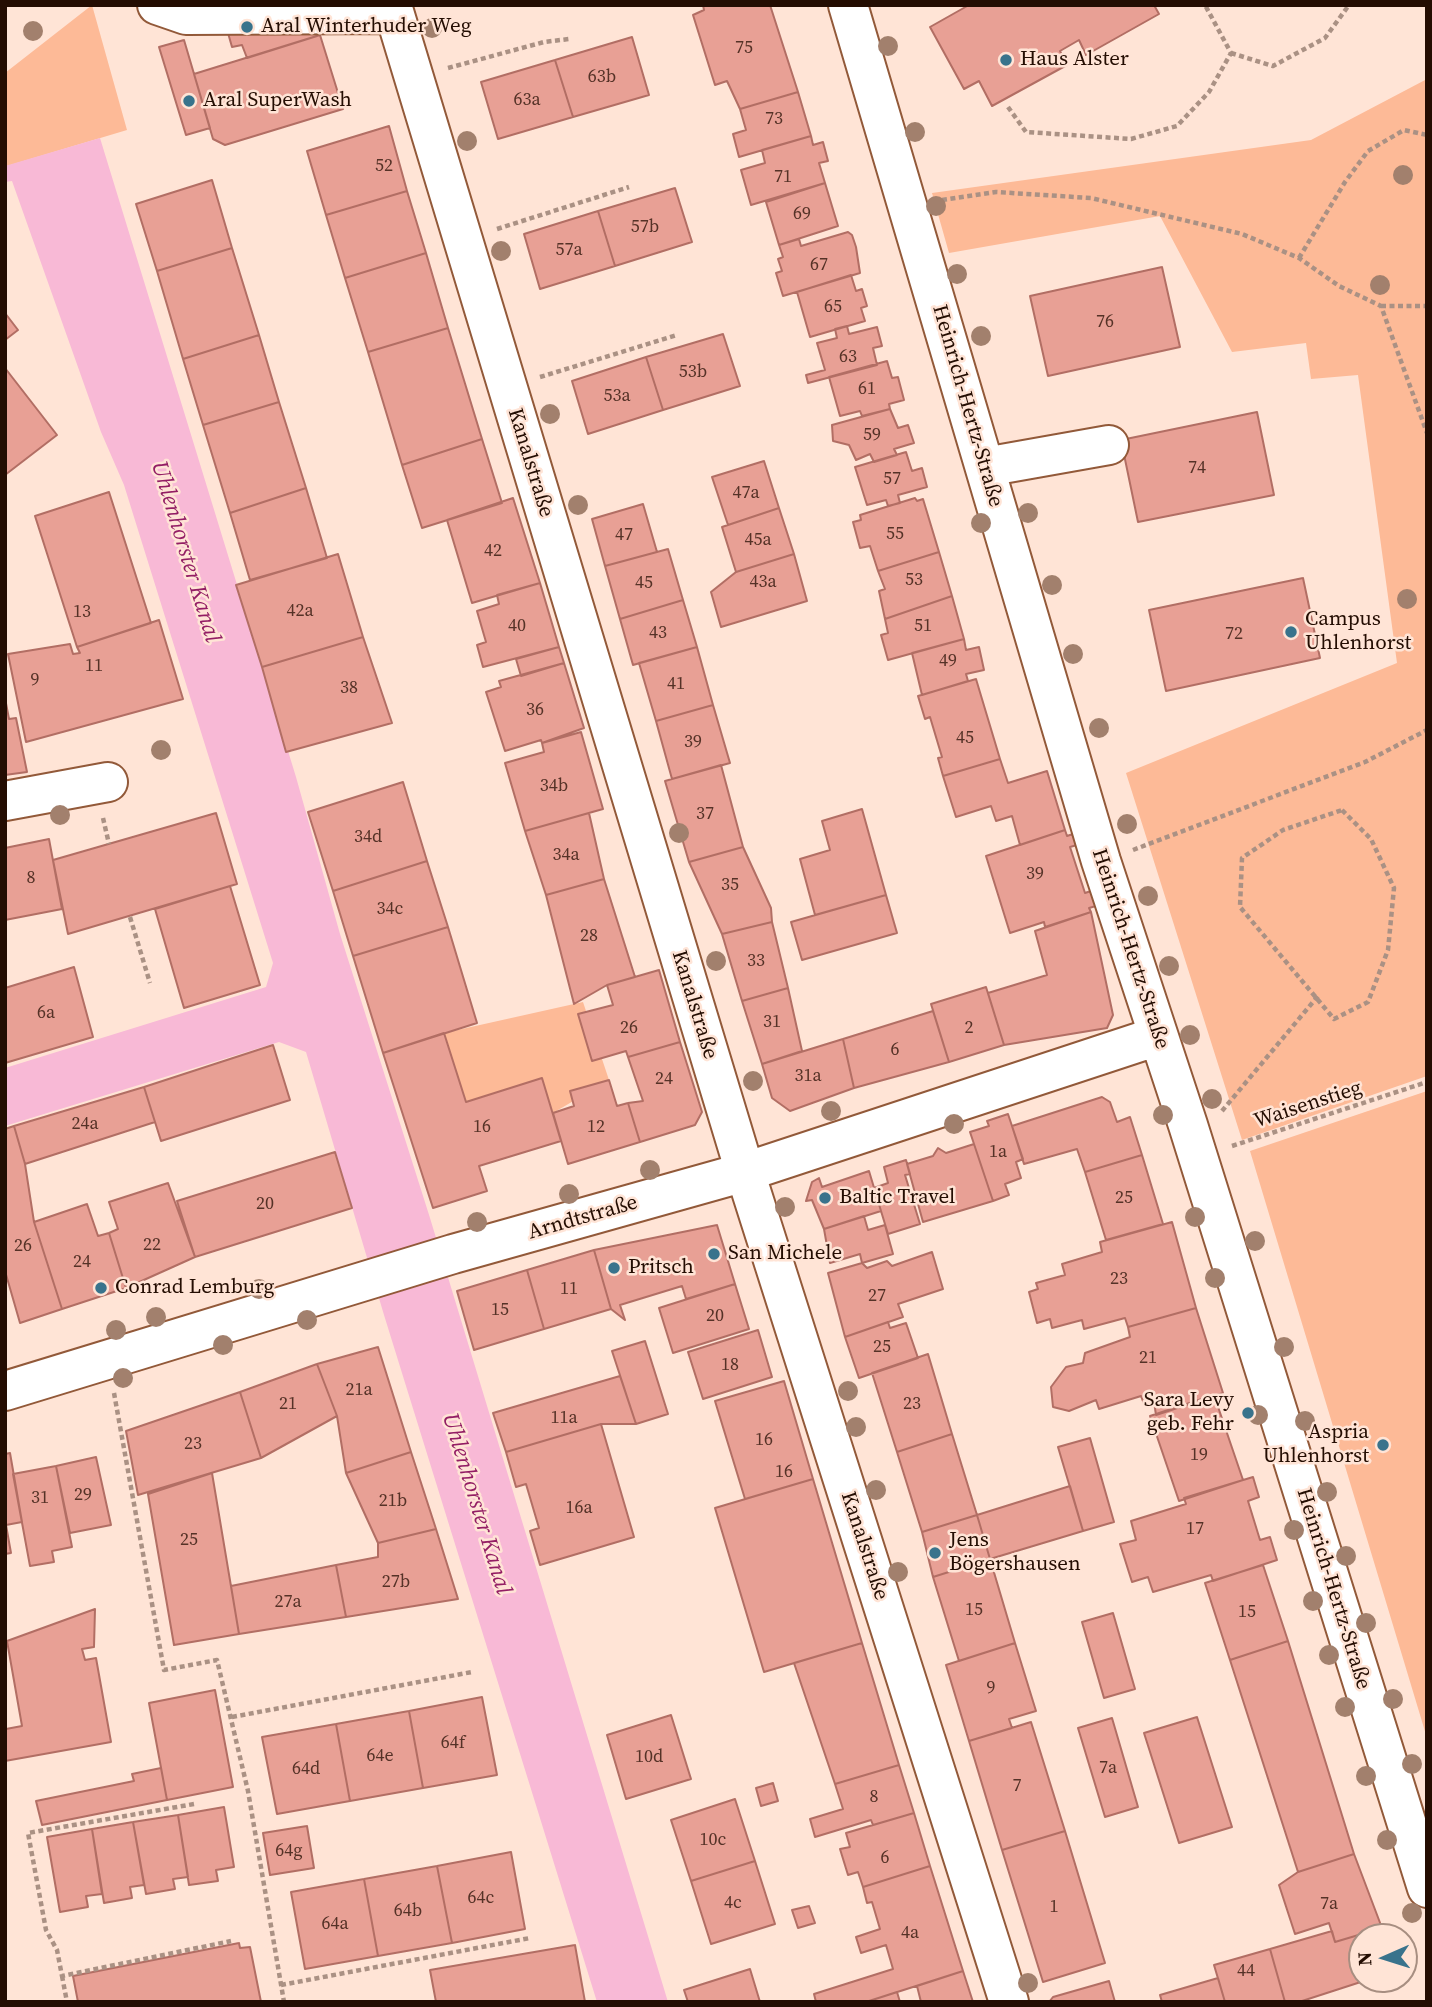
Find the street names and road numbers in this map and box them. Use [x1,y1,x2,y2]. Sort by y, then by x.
street label: Heinrich-Hertz-Straße [926,302,1008,510]
street label: Kanalstraße [502,406,558,520]
street label: Heinrich-Hertz-Straße [1086,846,1174,1052]
street label: Kanalstraße [666,948,722,1062]
street label: Waisenstieg [1251,1076,1365,1134]
street label: Arndtstraße [525,1190,641,1246]
street label: Heinrich-Hertz-Straße [1290,1485,1376,1693]
street label: Kanalstraße [835,1489,893,1603]

